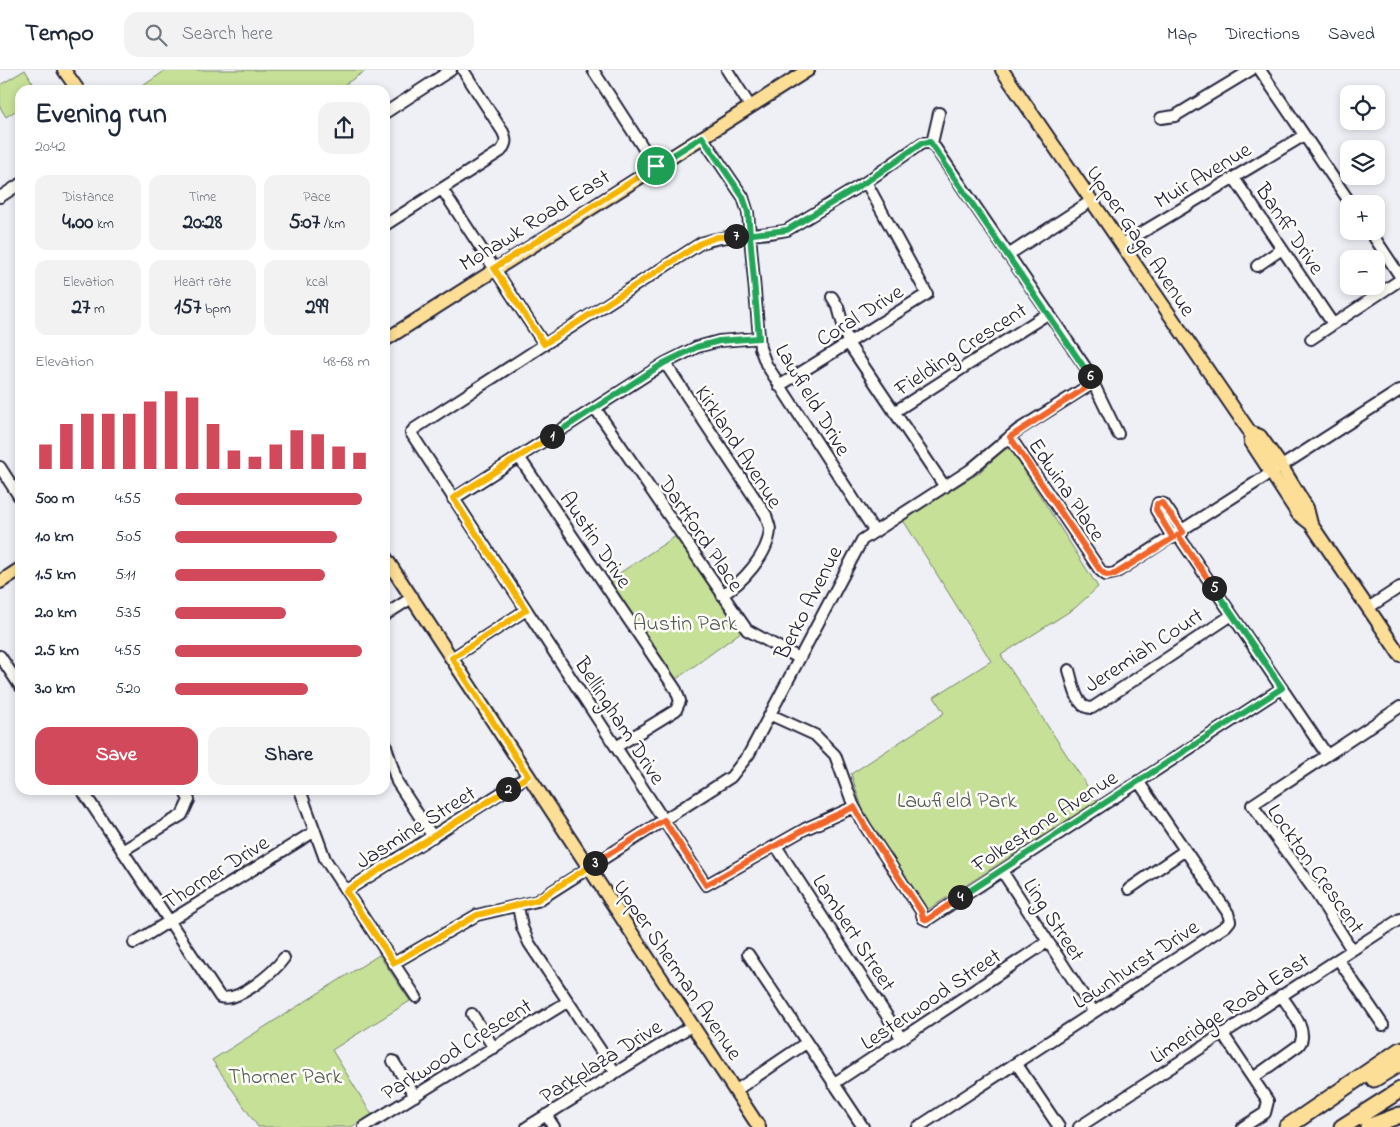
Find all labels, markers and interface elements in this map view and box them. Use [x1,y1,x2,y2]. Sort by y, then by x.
search box [124,12,474,57]
text: Tempo [25,17,94,52]
icon: search [142,21,170,49]
text: Search here [182,21,273,48]
text: Map [1167,22,1197,48]
text: Directions [1225,22,1300,48]
text: Saved [1328,22,1375,48]
map controls [1340,85,1385,295]
button: locate [1340,85,1385,130]
text: Evening run [35,95,167,136]
button: share [318,102,370,154]
text: 20:42 [35,135,66,159]
street label: Muir Avenue [1149,135,1258,218]
button: layers [1340,140,1385,185]
pin [635,145,677,187]
icon: arrive [642,152,670,180]
street label: Upper Gage Avenue [1076,159,1202,325]
street label: Mohawk Road East [454,162,618,281]
street label: Banff Drive [1245,176,1331,282]
text: Distance [62,187,114,208]
text: Time [189,187,216,208]
text: Pace [303,187,330,208]
button: + [1340,195,1385,240]
text: 4.00 [62,208,93,238]
text: 20:28 [183,208,222,238]
text: 5:07 [289,208,320,238]
text: km [93,214,114,235]
text: /km [320,214,345,235]
pin: 7 [724,224,748,248]
text: 7 [734,226,739,247]
button: − [1340,250,1385,295]
text: Elevation [62,272,114,293]
text: Heart rate [174,272,231,293]
text: kcal [306,272,328,293]
street label: Coral Drive [811,277,910,356]
text: 27 [71,293,91,323]
text: 157 [174,293,201,323]
text: 299 [305,293,328,323]
street label: Fielding Crescent [888,295,1035,407]
text: m [91,299,105,320]
text: bpm [201,299,231,320]
street label: Lawfield Drive [765,338,858,463]
text: Elevation [35,350,94,374]
text: 48–68 m [323,350,370,374]
pin: 6 [1078,364,1102,388]
text: 6 [1087,366,1094,387]
street label: Kirkland Avenue [686,380,789,516]
pin: 1 [540,424,564,448]
text: 1 [550,426,555,447]
street label: Edwina Place [1019,432,1112,549]
street label: Dartford Place [648,469,750,599]
street label: Austin Drive [550,486,639,596]
text: 500 m [35,487,74,511]
text: 4:55 [115,487,141,511]
text: 1.0 km [35,525,74,549]
text: 5:05 [115,525,142,549]
street label: Berko Avenue [767,541,852,667]
text: 1.5 km [35,563,76,587]
text: 5:11 [115,563,136,587]
pin: 5 [1202,576,1226,600]
text: 5 [1210,578,1219,599]
text: 2.0 km [35,601,77,625]
text: 5:35 [115,601,141,625]
street label: Jeremiah Court [1079,601,1211,702]
park label: Austin Park [633,609,738,641]
text: 2.5 km [35,639,79,663]
text: 4:55 [115,639,141,663]
street label: Bellingham Drive [564,651,672,793]
text: 3.0 km [35,677,75,701]
text: 5:20 [115,677,140,701]
button: Save [35,727,198,785]
button: Share [208,727,370,785]
street label: Folkestone Avenue [966,763,1125,882]
pin: 2 [496,776,520,802]
street label: Jasmine Street [350,778,483,878]
text: 2 [505,779,512,800]
park label: Lawfield Park [897,786,1017,818]
street label: Lockton Crescent [1258,798,1372,942]
street label: Thorner Drive [157,828,276,919]
pin: 3 [582,850,608,876]
text: 3 [593,853,598,874]
street label: Lambert Street [803,869,903,999]
street label: Ling Street [1013,873,1092,970]
street label: Upper Sherman Avenue [604,874,749,1068]
pin: 4 [948,884,972,910]
text: 4 [958,887,963,908]
street label: Lawnhurst Drive [1067,913,1206,1018]
street label: Lesterwood Street [855,941,1009,1060]
street label: Limeridge Road East [1145,946,1318,1074]
street label: Parkwood Crescent [376,991,540,1110]
street label: Parkplaza Drive [534,1012,669,1113]
park label: Thorner Park [228,1062,342,1094]

